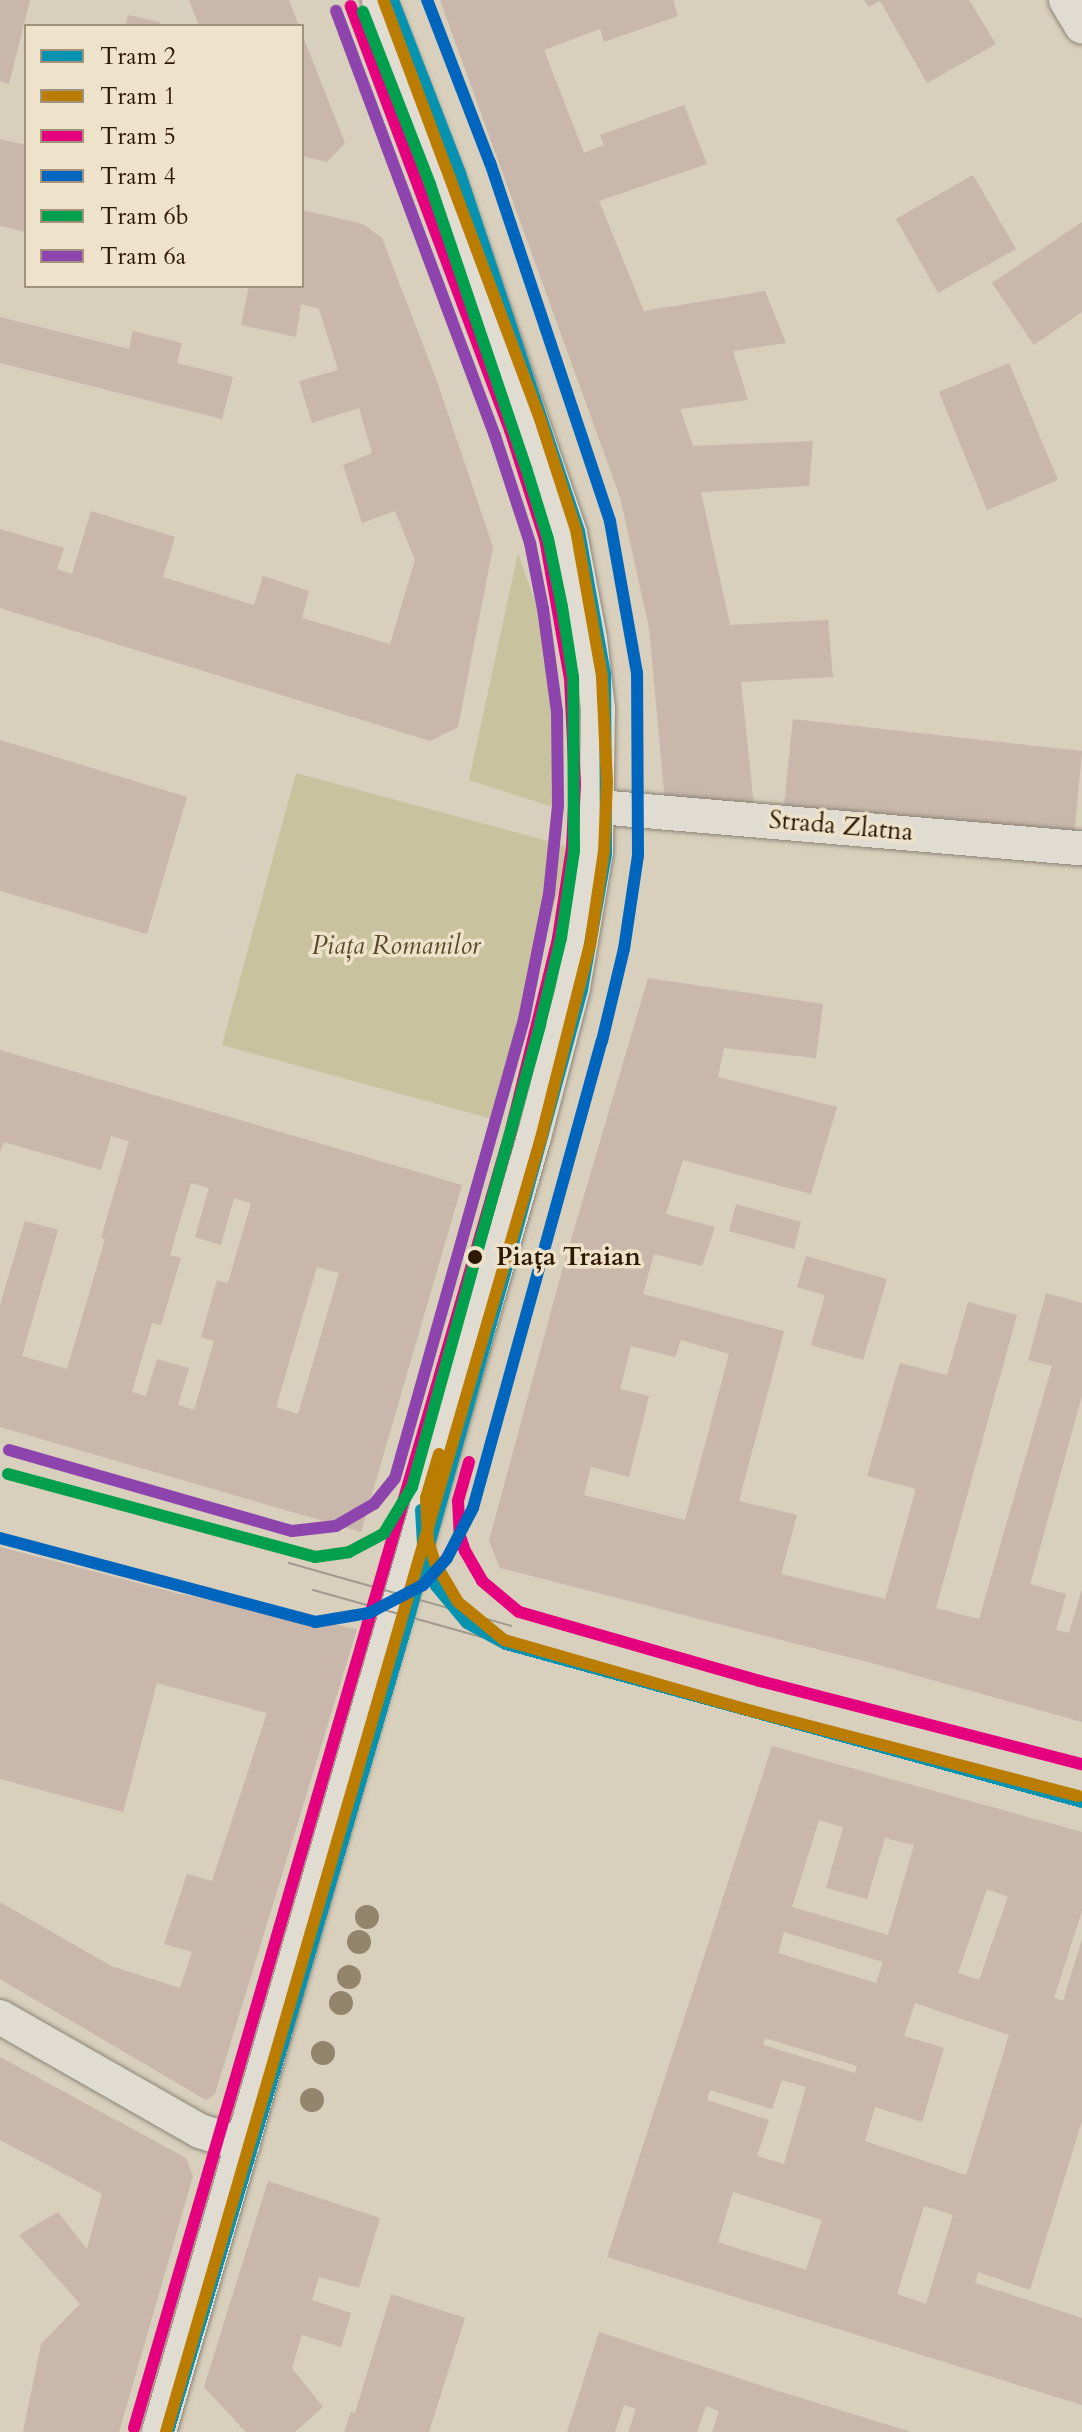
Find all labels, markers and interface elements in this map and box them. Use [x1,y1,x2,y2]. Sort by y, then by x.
legend [24,24,304,288]
text: Tram 2 [100,40,176,73]
text: Tram 1 [100,80,176,113]
text: Tram 5 [100,120,176,153]
text: Tram 4 [100,160,176,193]
text: Tram 6b [100,200,189,233]
text: Tram 6a [100,240,186,273]
street label: Strada Zlatna [768,804,914,848]
park label: Piața Romanilor [311,930,481,962]
place label: Piața Traian [496,1241,641,1273]
marker: Piața Traian [461,1243,489,1271]

